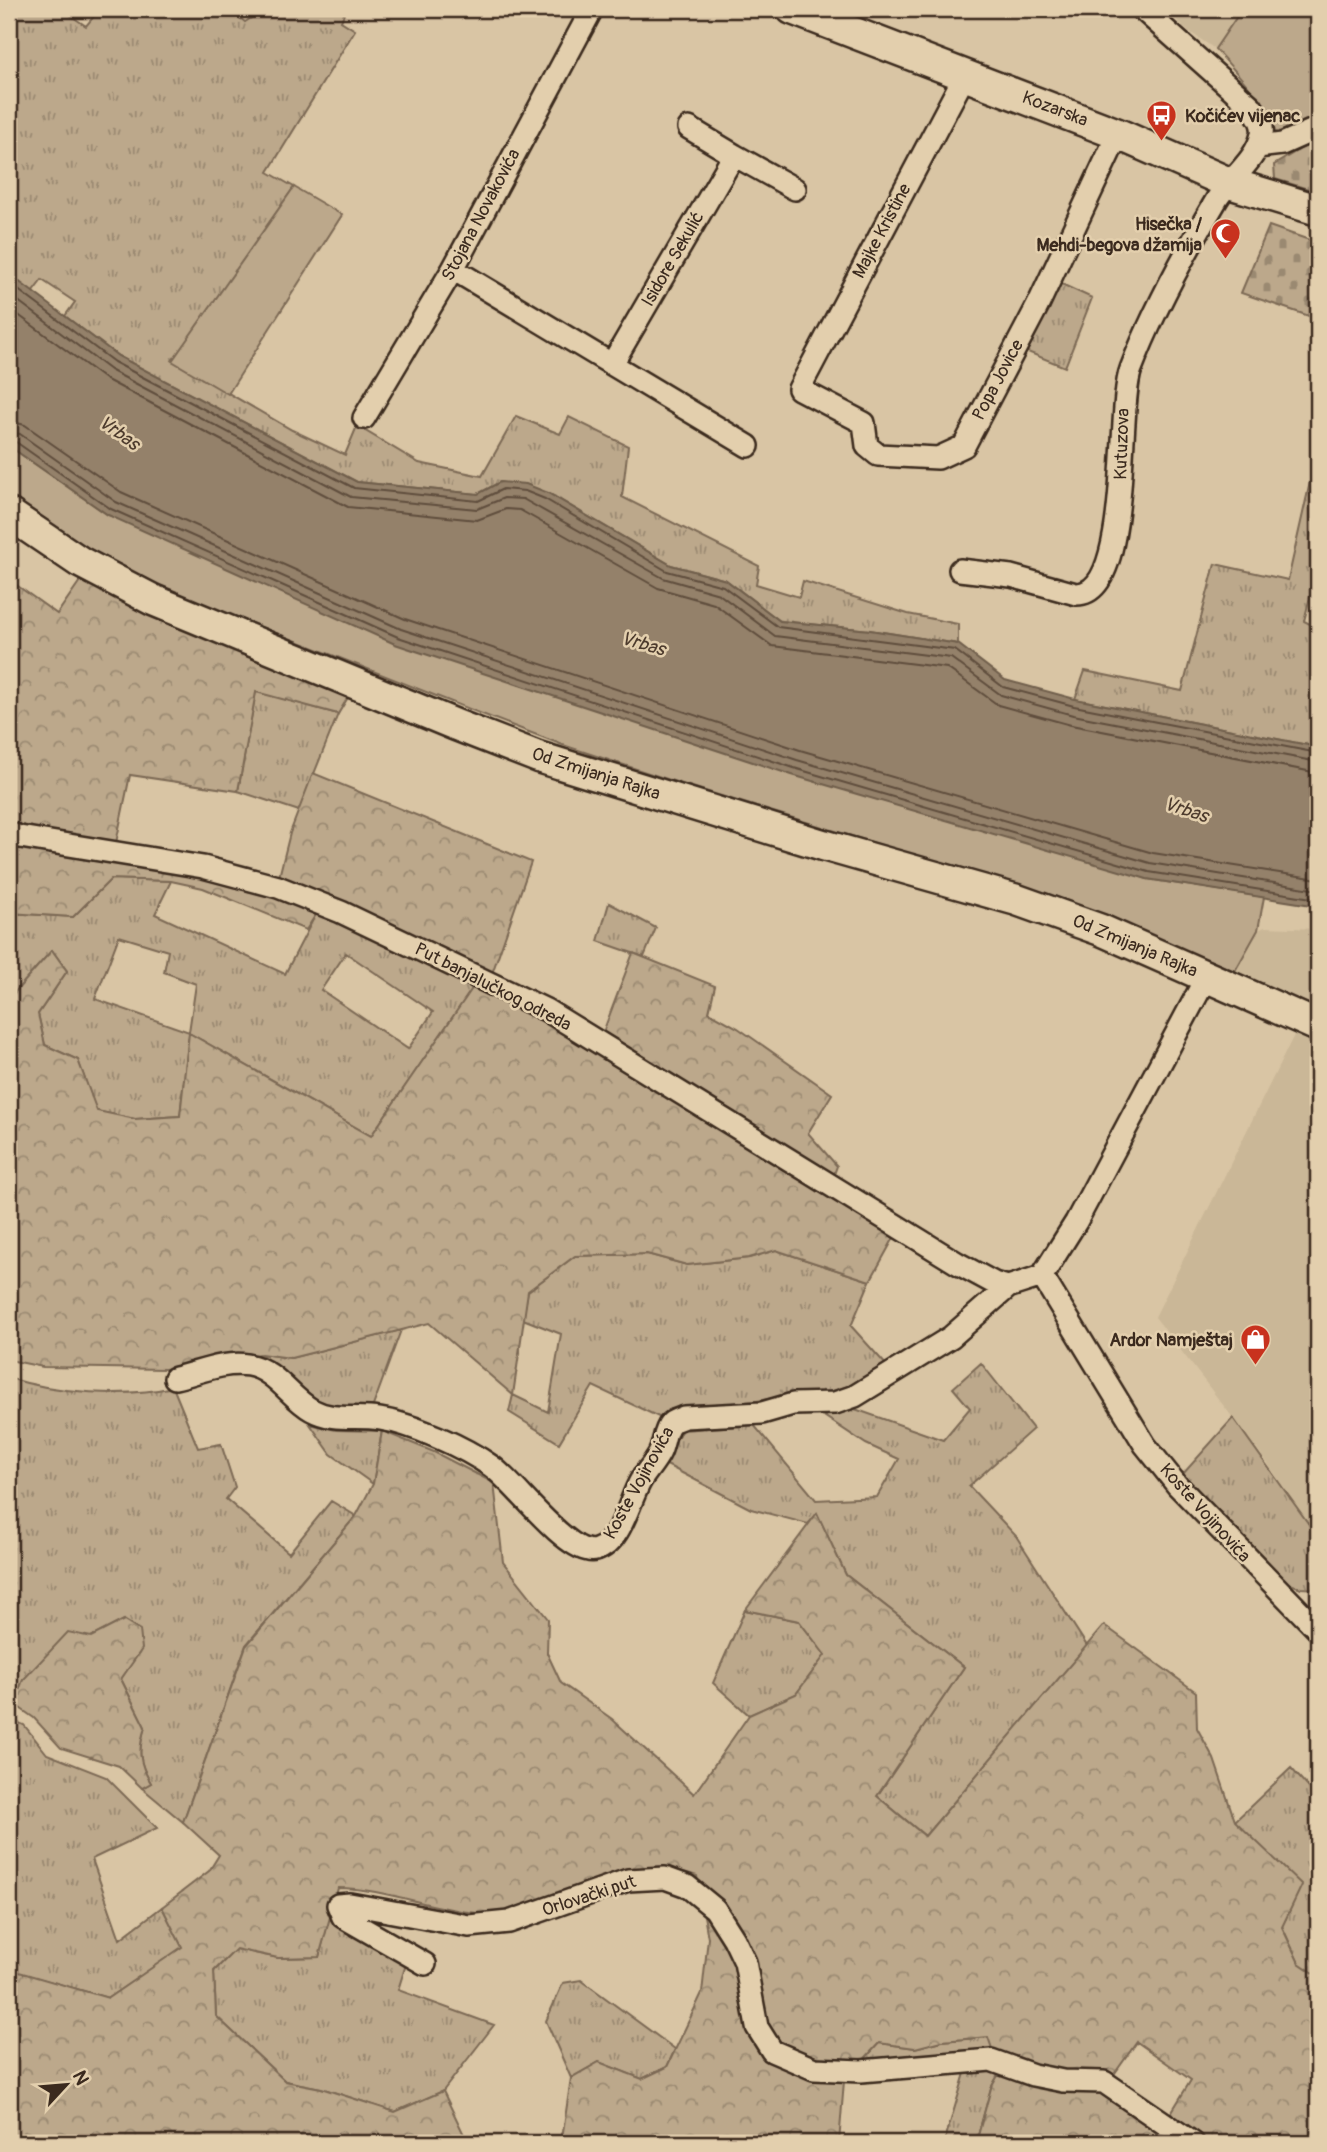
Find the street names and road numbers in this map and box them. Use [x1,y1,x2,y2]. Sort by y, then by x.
street label: Kozarska [1019,86,1091,132]
street label: Stojana Novakovića [436,145,526,285]
street label: Majke Kristine [847,180,917,282]
street label: Isidore Sekulić [637,207,709,311]
street label: Popa Jovice [967,336,1029,424]
street label: Kutuzova [1109,408,1135,480]
street label: Od Zmijanja Rajka [529,742,663,806]
street label: Od Zmijanja Rajka [1069,909,1201,983]
street label: Put banjalučkog odreda [411,937,575,1037]
street label: Koste Vojinovića [599,1423,679,1543]
street label: Koste Vojinovića [1154,1459,1256,1567]
street label: Orlovački put [539,1870,639,1922]

